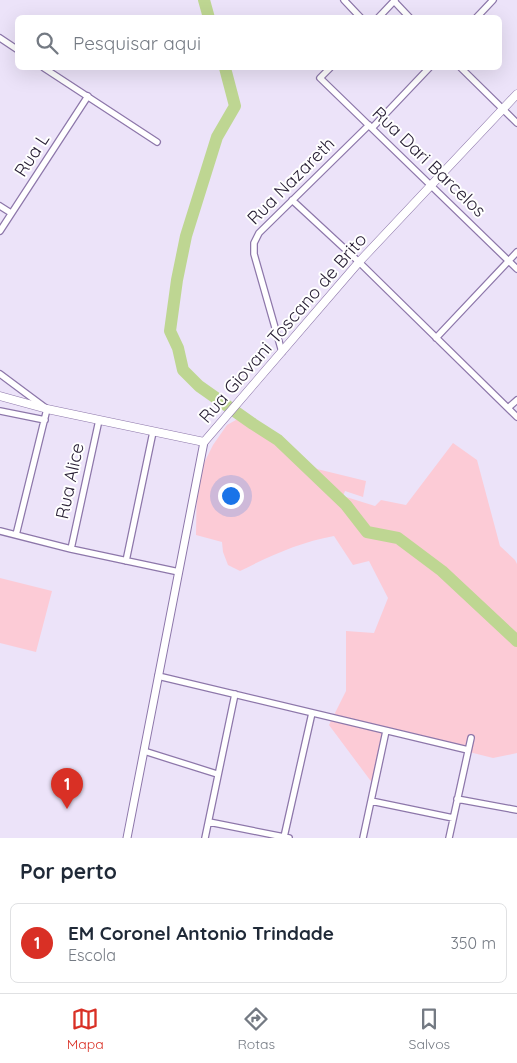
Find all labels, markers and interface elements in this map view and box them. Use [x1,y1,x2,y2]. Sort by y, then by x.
search box [15,15,502,70]
icon: search [33,29,61,57]
text: Pesquisar aqui [73,31,201,55]
street label: Rua Dari Barcelos [368,101,491,222]
street label: Rua L [9,128,54,181]
street label: Rua Nazareth [242,132,339,229]
street label: Rua Giovani Toscano de Brito [194,228,371,427]
street label: Rua Alice [50,441,89,521]
your location [218,483,244,509]
pin: 1 [51,768,83,809]
text: Por perto [20,858,117,884]
text: EM Coronel Antonio Trindade [68,921,334,945]
text: 1 [34,933,40,953]
text: 350 m [450,933,496,953]
text: Escola [68,945,116,965]
tab: Mapa [67,1005,104,1053]
tab: Rotas [237,1005,275,1053]
tab: Salvos [409,1005,450,1053]

